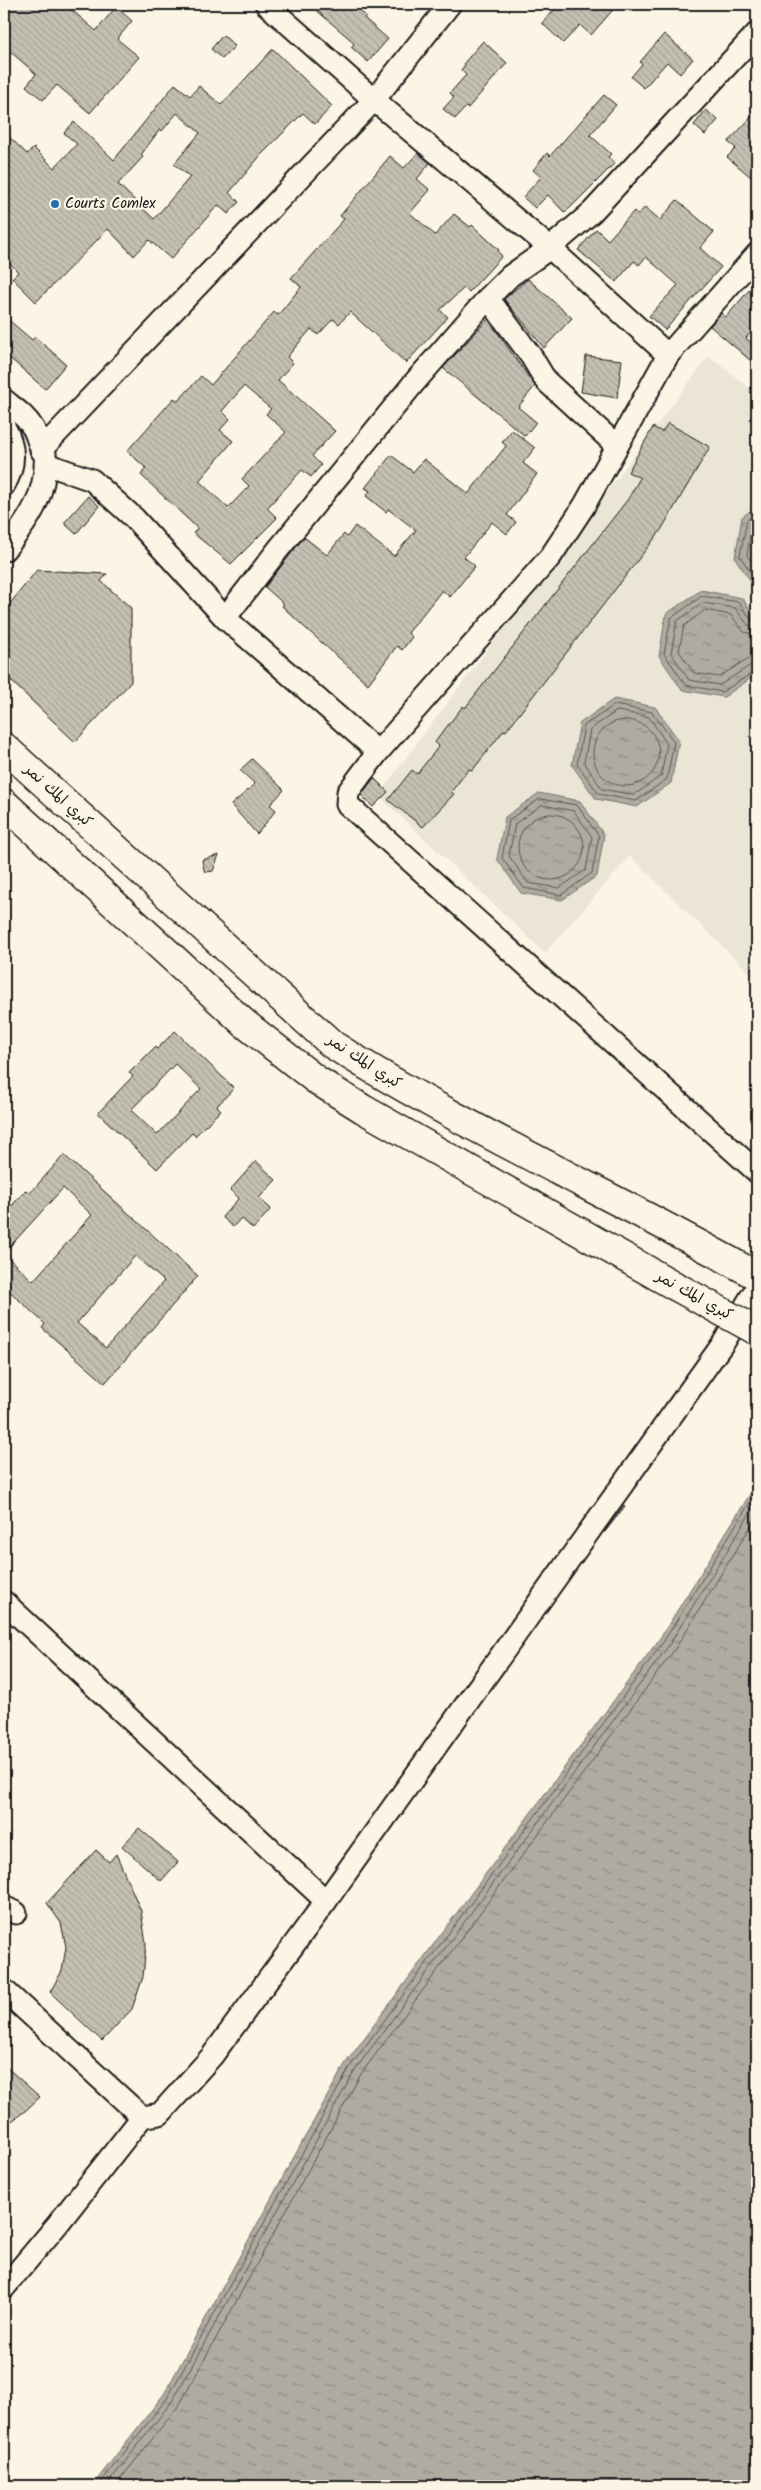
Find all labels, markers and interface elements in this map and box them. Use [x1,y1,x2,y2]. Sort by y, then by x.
place label: Courts Comlex [65,192,156,216]
marker: Courts Comlex [49,198,61,210]
street label: كبري المك نمر [17,757,98,834]
street label: كبري المك نمر [320,1028,406,1095]
street label: كبري المك نمر [649,1264,737,1327]

